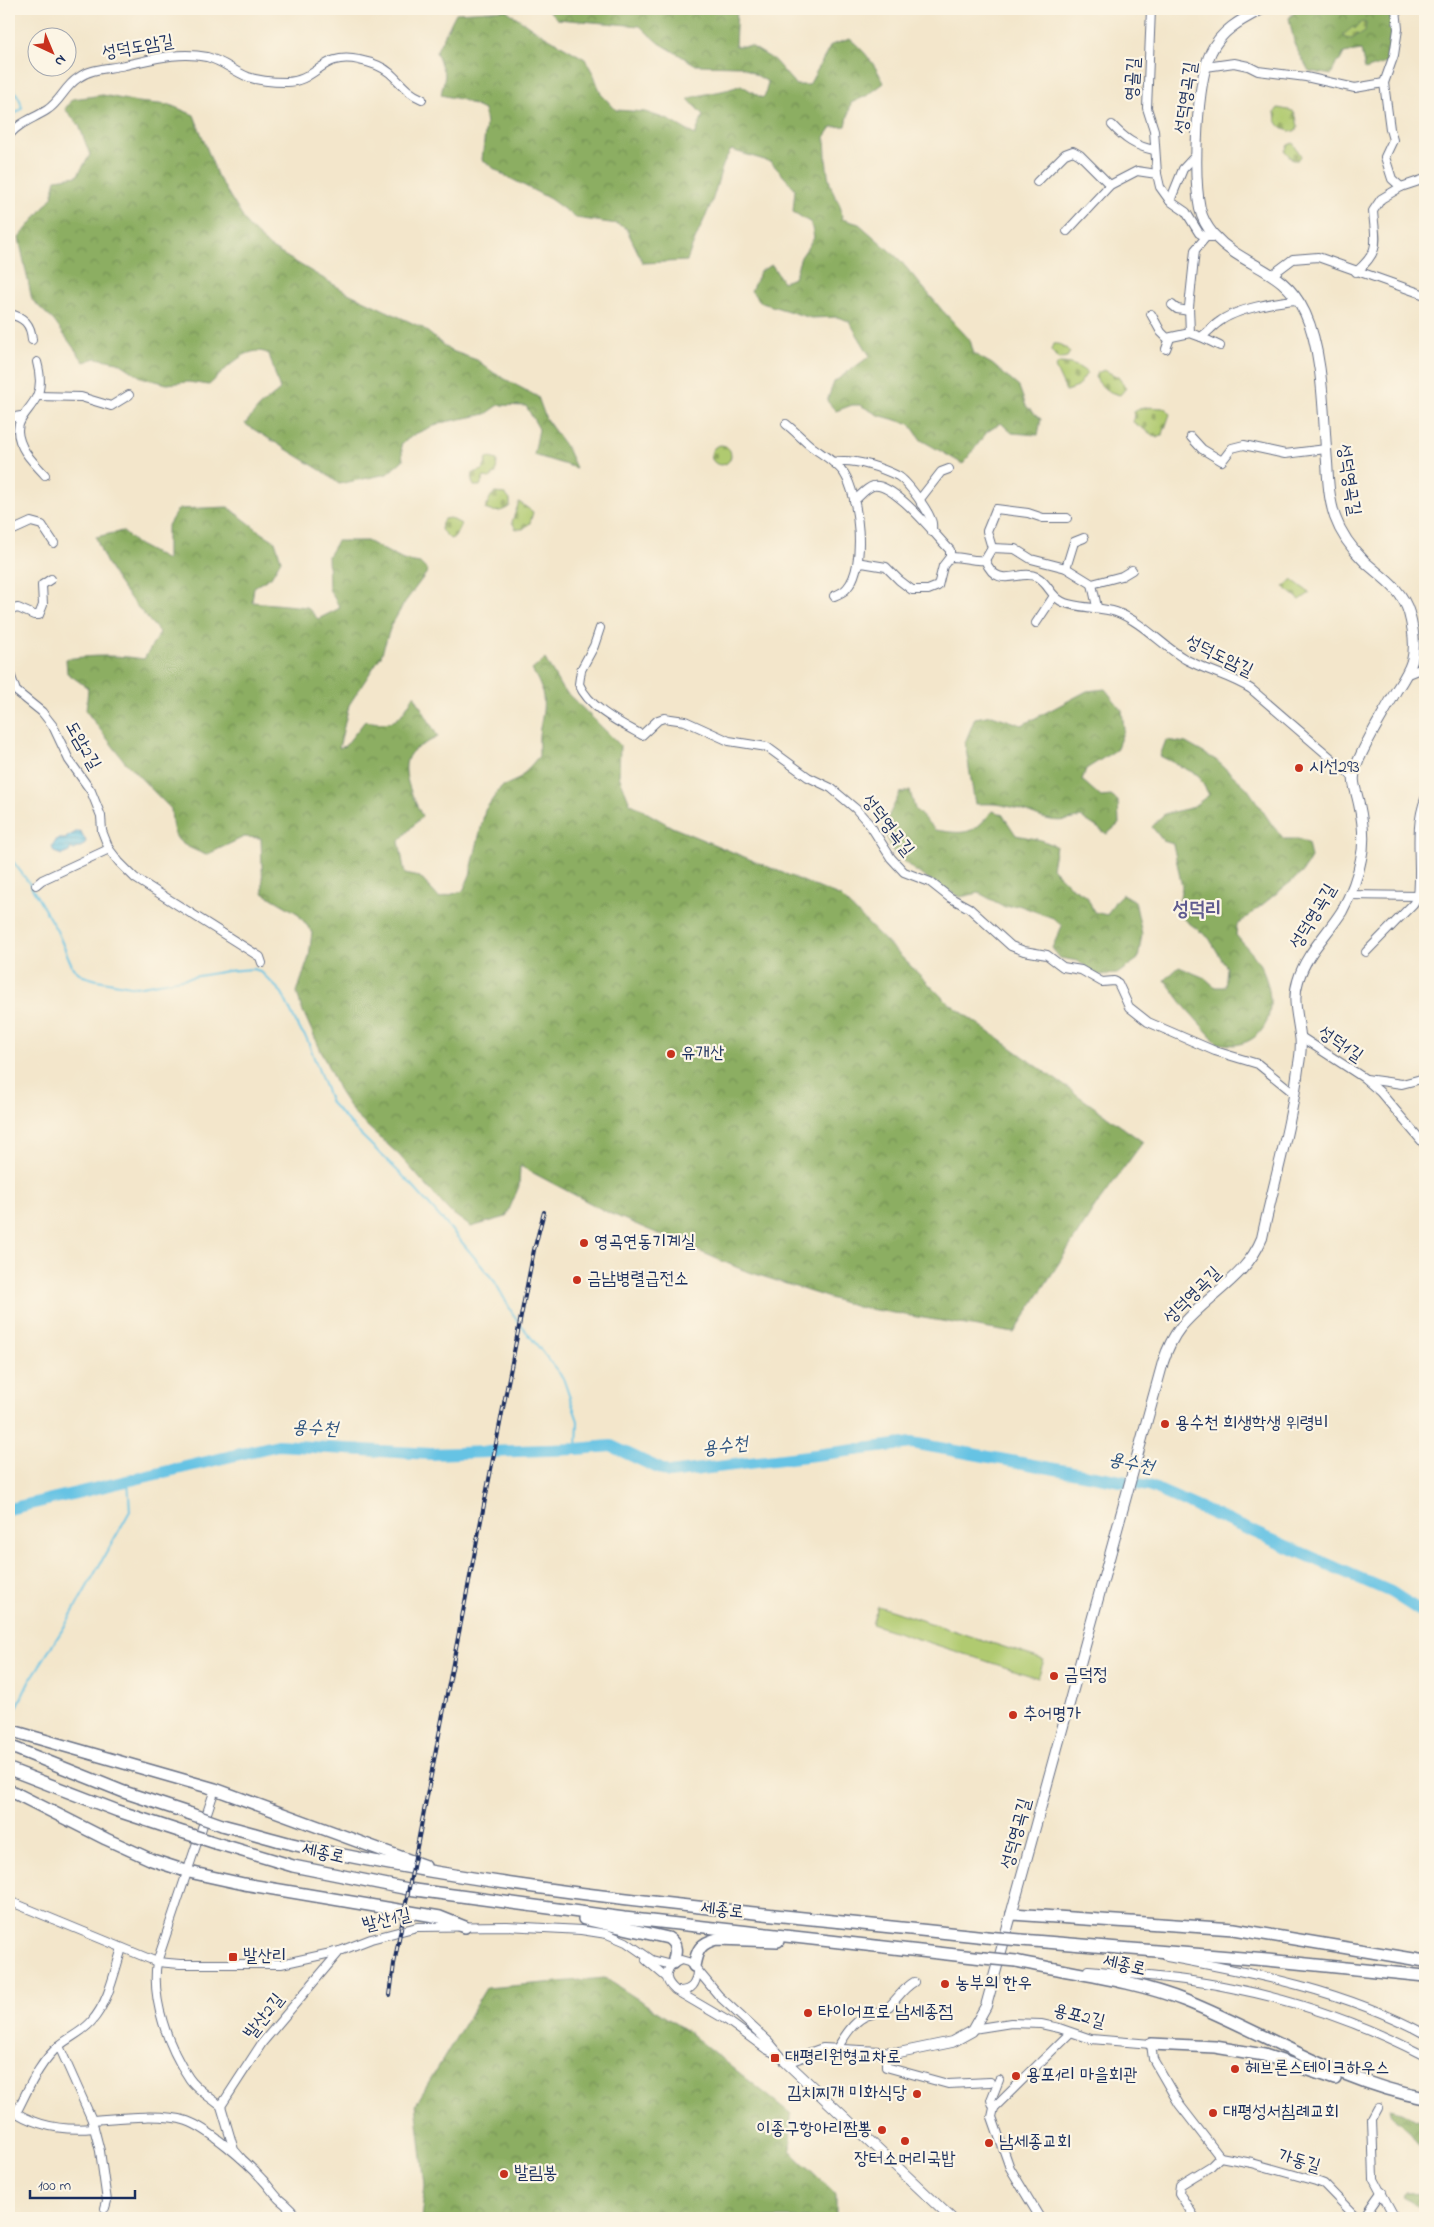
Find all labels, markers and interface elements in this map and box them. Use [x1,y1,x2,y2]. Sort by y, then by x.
north arrow [28,28,78,78]
street label: 성덕도암길 [100,29,176,67]
text: N [49,49,71,71]
street label: 영골길 [1120,56,1148,101]
street label: 성덕영곡길 [1169,60,1205,136]
street label: 성덕영곡길 [1329,442,1367,518]
street label: 성덕도암길 [1181,629,1258,685]
street label: 도암2길 [58,717,107,776]
place label: 시선293 [1309,755,1360,781]
marker: 시선293 [1293,762,1305,774]
street label: 성덕영곡길 [854,789,920,863]
street label: 성덕영곡길 [1284,879,1344,955]
district label: 성덕리 [1173,896,1221,925]
street label: 성덕1길 [1312,1020,1368,1070]
place label: 유개산 [681,1041,725,1067]
marker: 유개산 [665,1048,677,1060]
place label: 영곡연동기계실 [594,1230,696,1256]
marker: 영곡연동기계실 [578,1237,590,1249]
street label: 성덕영곡길 [1158,1261,1228,1331]
place label: 금남병렬급전소 [587,1267,688,1293]
marker: 금남병렬급전소 [571,1274,583,1286]
place label: 용수천 희생학생 위령비 [1175,1411,1329,1437]
water label: 용수천 [291,1414,340,1444]
marker: 용수천 희생학생 위령비 [1159,1418,1171,1430]
water label: 용수천 [701,1431,751,1463]
water label: 용수천 [1106,1446,1158,1482]
place label: 금덕정 [1064,1663,1107,1689]
marker: 금덕정 [1048,1670,1060,1682]
place label: 추어명가 [1023,1702,1081,1728]
marker: 추어명가 [1007,1709,1019,1721]
street label: 성덕영곡길 [995,1795,1039,1872]
street label: 세종로 [299,1837,347,1871]
street label: 세종로 [699,1896,745,1926]
street label: 발산1길 [360,1902,414,1940]
place label: 발산리 [243,1944,286,1970]
street label: 세종로 [1100,1948,1148,1984]
marker: 발산리 [227,1951,239,1963]
place label: 농부의 한우 [955,1971,1032,1997]
marker: 농부의 한우 [939,1978,951,1990]
street label: 발산2길 [239,1988,292,2046]
street label: 용포2길 [1050,1998,1108,2036]
place label: 타이어프로 남세종점 [818,2000,953,2026]
marker: 타이어프로 남세종점 [802,2007,814,2019]
place label: 대평리원형교차로 [785,2045,901,2071]
marker: 대평리원형교차로 [769,2052,781,2064]
place label: 헤브론스테이크하우스 [1245,2056,1390,2082]
place label: 용포1리 마을회관 [1026,2063,1138,2089]
marker: 헤브론스테이크하우스 [1229,2063,1241,2075]
marker: 용포1리 마을회관 [1010,2070,1022,2082]
place label: 김치찌개 미화식당 [787,2081,908,2107]
marker: 김치찌개 미화식당 [911,2088,923,2100]
place label: 대평성서침례교회 [1223,2100,1339,2126]
marker: 대평성서침례교회 [1207,2107,1219,2119]
place label: 이종구항아리짬뽕 [756,2117,872,2143]
marker: 이종구항아리짬뽕 [876,2124,888,2136]
place label: 남세종교회 [999,2130,1071,2156]
marker: 장터소머리국밥 [899,2135,911,2147]
marker: 남세종교회 [983,2137,995,2149]
street label: 가동길 [1275,2144,1324,2181]
place label: 장터소머리국밥 [854,2147,956,2173]
place label: 발림봉 [514,2161,557,2187]
scale bar [30,2167,135,2199]
marker: 발림봉 [498,2168,510,2180]
text: 100 m [38,2175,71,2197]

